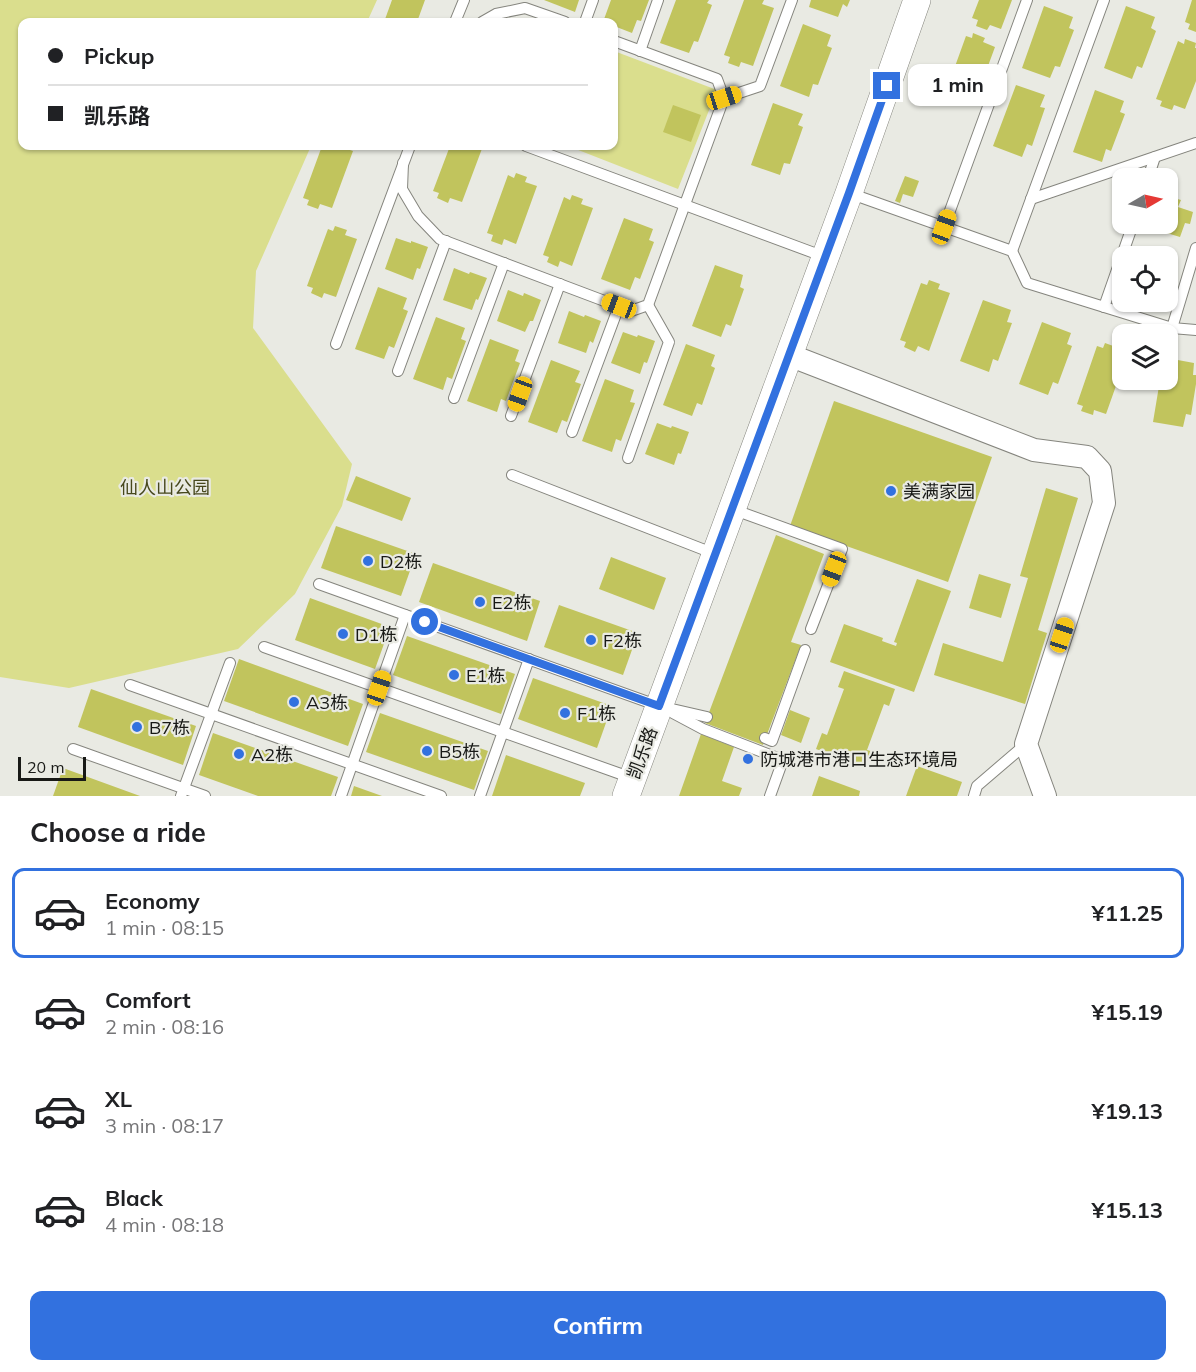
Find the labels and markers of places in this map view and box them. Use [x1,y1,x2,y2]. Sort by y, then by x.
place label: 美满家园 [903,480,975,503]
marker: 美满家园 [884,484,898,498]
place label: D2栋 [380,550,422,573]
marker: D2栋 [361,554,375,568]
place label: E2栋 [492,591,531,614]
marker: E2栋 [473,595,487,609]
place label: D1栋 [355,623,397,646]
marker: D1栋 [336,627,350,641]
place label: F2栋 [603,629,642,652]
marker: F2栋 [584,633,598,647]
place label: E1栋 [466,664,505,687]
marker: E1栋 [447,668,461,682]
place label: A3栋 [306,691,348,714]
marker: A3栋 [287,695,301,709]
place label: F1栋 [577,702,616,725]
marker: F1栋 [558,706,572,720]
place label: B7栋 [149,716,190,739]
marker: B7栋 [130,720,144,734]
place label: B5栋 [439,740,480,763]
place label: A2栋 [251,743,293,766]
marker: B5栋 [420,744,434,758]
marker: A2栋 [232,747,246,761]
place label: 防城港市港口生态环境局 [760,748,958,771]
marker: 防城港市港口生态环境局 [741,752,755,766]

